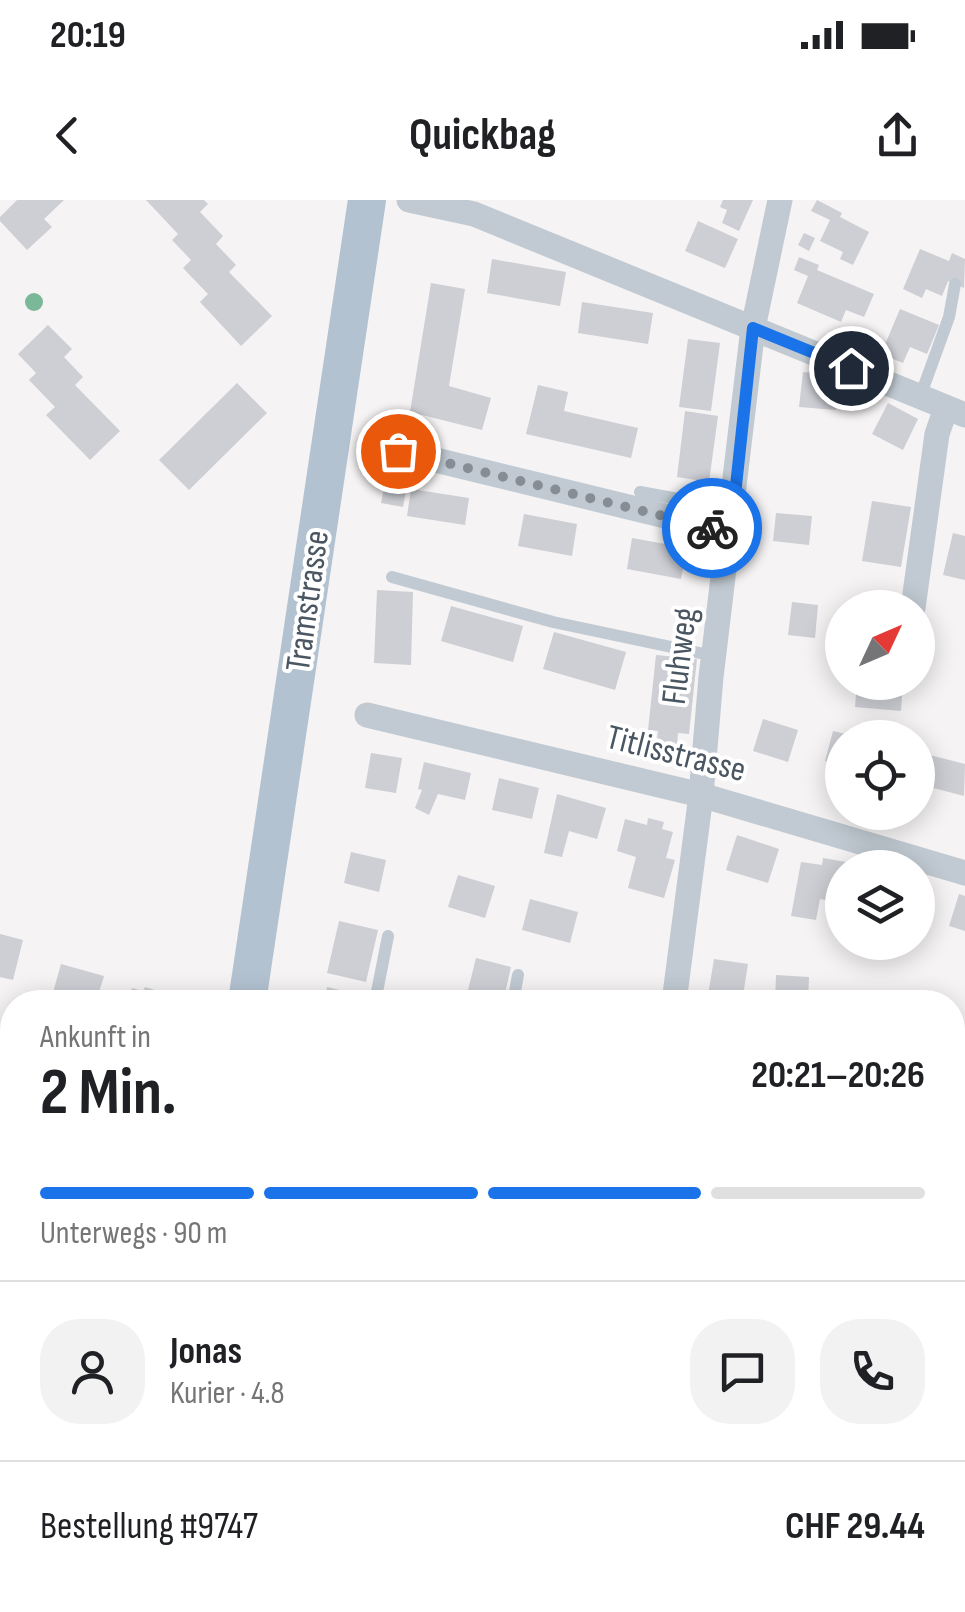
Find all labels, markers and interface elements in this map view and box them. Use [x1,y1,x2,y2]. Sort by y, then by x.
text: 20:19 [50,13,126,58]
icon: back [40,108,95,163]
text: Quickbag [409,108,556,163]
icon: share [870,108,925,163]
pin [809,326,894,411]
icon: home [824,341,879,396]
pin [356,409,441,494]
icon: bag [371,424,426,479]
courier [662,478,762,578]
icon: bike [685,501,740,556]
street label: Tramstrasse [277,528,339,674]
north arrow [825,590,935,700]
map controls [825,590,935,960]
street label: Fluhweg [653,605,707,707]
street label: Titlisstrasse [602,716,750,792]
button: locate [825,720,935,830]
button: layers [825,850,935,960]
text: Ankunft in [40,1018,151,1057]
text: 20:21–20:26 [751,1053,925,1098]
text: 2 Min. [40,1055,177,1133]
text: Unterwegs · 90 m [40,1214,227,1253]
button: person [40,1319,145,1424]
button: chat [690,1319,795,1424]
button: phone [820,1319,925,1424]
text: Jonas [170,1329,242,1374]
text: Kurier · 4.8 [170,1374,284,1413]
text: Bestellung #9747 [40,1504,258,1549]
text: CHF 29.44 [785,1504,925,1549]

